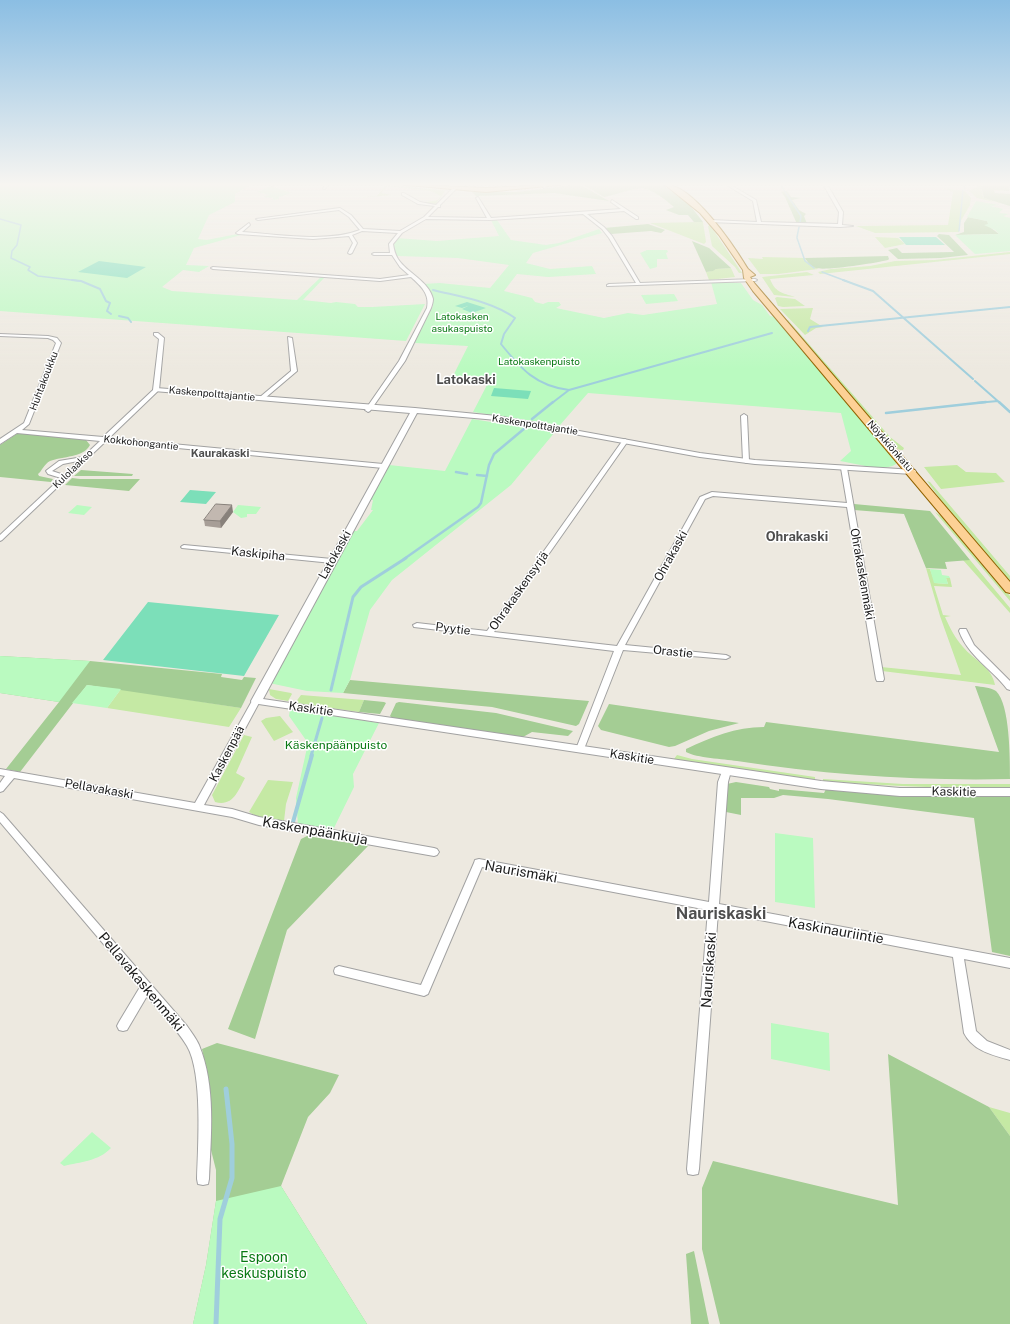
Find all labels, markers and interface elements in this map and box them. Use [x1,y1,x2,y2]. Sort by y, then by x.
park label: Latokasken asukaspuisto [431,311,493,334]
street label: Huhtakoukku [27,350,61,412]
park label: Latokaskenpuisto [498,356,580,368]
district label: Latokaski [436,372,496,388]
street label: Kaskenpolttajantie [168,384,256,404]
street label: Kaskenpolttajantie [491,412,579,438]
street label: Nöykkiönkatu [864,418,916,474]
street label: Kokkohongantie [103,433,179,453]
street label: Kulolaakso [50,447,96,491]
district label: Kaurakaski [191,447,249,461]
street label: Ohrakaskenmäki [847,527,877,621]
street label: Latokaski [316,528,354,582]
street label: Ohrakaski [651,528,691,584]
district label: Ohrakaski [766,529,828,545]
street label: Kaskipiha [230,544,286,564]
street label: Ohrakaskensyrjä [486,549,552,633]
street label: Pyytie [435,620,471,638]
street label: Orastie [652,643,694,661]
street label: Kaskitie [288,699,334,719]
street label: Kaskenpää [206,724,248,784]
park label: Käskenpäänpuisto [285,738,387,752]
street label: Kaskitie [609,746,655,768]
street label: Pellavakaski [64,776,134,802]
street label: Kaskitie [931,784,977,800]
street label: Kaskenpäänkuja [261,813,369,849]
street label: Naurismäki [483,857,559,887]
district label: Nauriskaski [676,904,766,924]
street label: Kaskinauriintie [787,914,885,948]
street label: Pellavakaskenmäki [95,929,187,1035]
street label: Nauriskaski [698,931,720,1009]
park label: Espoon keskuspuisto [221,1250,307,1282]

